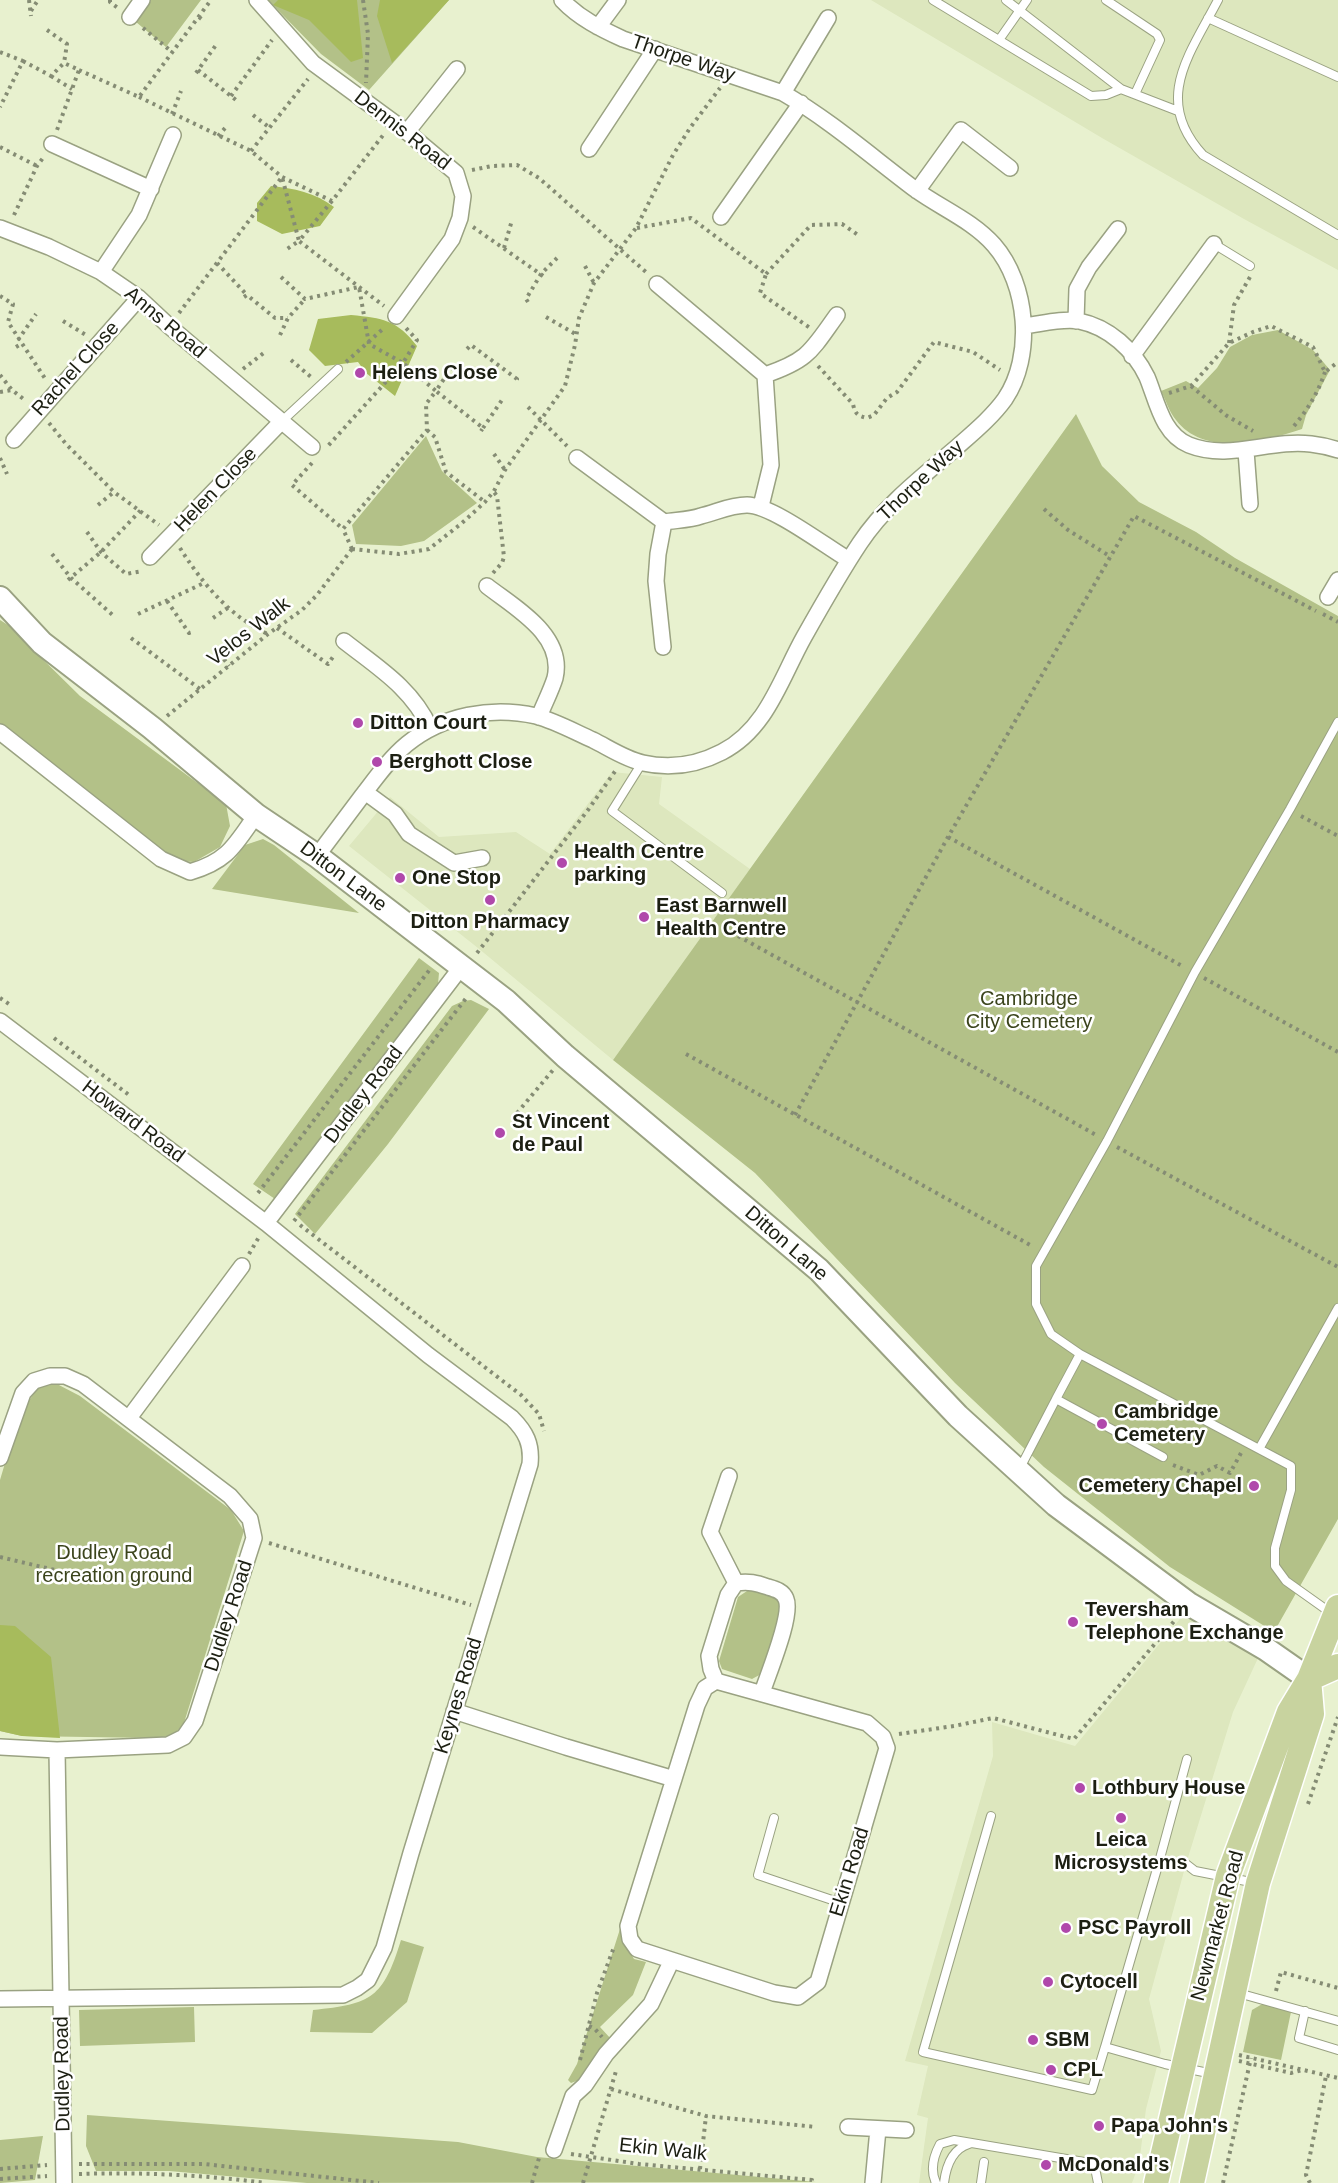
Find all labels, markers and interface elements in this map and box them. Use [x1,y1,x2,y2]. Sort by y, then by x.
street label: Thorpe Way [628,30,738,88]
street label: Dennis Road [349,86,455,176]
street label: Anns Road [119,282,211,364]
street label: Rachel Close [27,317,125,421]
place label: Helens Close [372,361,498,385]
marker: Helens Close [353,366,367,380]
street label: Thorpe Way [873,435,969,527]
street label: Helen Close [170,442,262,538]
street label: Velos Walk [203,592,295,672]
place label: Ditton Court [370,711,487,735]
marker: Ditton Court [351,716,365,730]
place label: Berghott Close [389,750,532,774]
marker: Berghott Close [370,755,384,769]
street label: Ditton Lane [295,837,391,917]
place label: Health Centre parking [574,840,704,887]
marker: Health Centre parking [555,856,569,870]
place label: One Stop [412,866,501,890]
marker: One Stop [393,871,407,885]
marker: Ditton Pharmacy [483,893,497,907]
place label: East Barnwell Health Centre [656,894,787,941]
place label: Ditton Pharmacy [411,910,569,934]
marker: East Barnwell Health Centre [637,910,651,924]
park label: Cambridge City Cemetery [966,987,1092,1034]
street label: Dudley Road [320,1042,408,1148]
street label: Howard Road [77,1076,189,1168]
place label: St Vincent de Paul [512,1110,609,1157]
marker: St Vincent de Paul [493,1126,507,1140]
street label: Ditton Lane [740,1201,832,1287]
place label: Cambridge Cemetery [1114,1400,1218,1447]
marker: Cambridge Cemetery [1095,1417,1109,1431]
place label: Cemetery Chapel [1079,1474,1242,1498]
marker: Cemetery Chapel [1247,1479,1261,1493]
park label: Dudley Road recreation ground [36,1541,192,1588]
street label: Dudley Road [200,1557,258,1675]
place label: Teversham Telephone Exchange [1085,1598,1284,1645]
marker: Teversham Telephone Exchange [1066,1615,1080,1629]
street label: Keynes Road [430,1635,488,1757]
place label: Lothbury House [1092,1776,1245,1800]
marker: Lothbury House [1073,1781,1087,1795]
marker: Leica Microsystems [1114,1811,1128,1825]
street label: Ekin Road [825,1824,875,1920]
place label: Leica Microsystems [1054,1828,1188,1875]
street label: Newmarket Road [1186,1848,1250,2004]
place label: PSC Payroll [1078,1916,1191,1940]
marker: PSC Payroll [1059,1921,1073,1935]
place label: Cytocell [1060,1970,1138,1994]
marker: Cytocell [1041,1975,1055,1989]
street label: Dudley Road [50,2016,76,2132]
place label: SBM [1045,2028,1089,2052]
marker: SBM [1026,2033,1040,2047]
place label: CPL [1063,2058,1103,2082]
marker: CPL [1044,2063,1058,2077]
place label: Papa John's [1111,2114,1228,2138]
marker: Papa John's [1092,2119,1106,2133]
street label: Ekin Walk [618,2133,708,2167]
place label: McDonald's [1058,2153,1169,2177]
marker: McDonald's [1039,2158,1053,2172]

